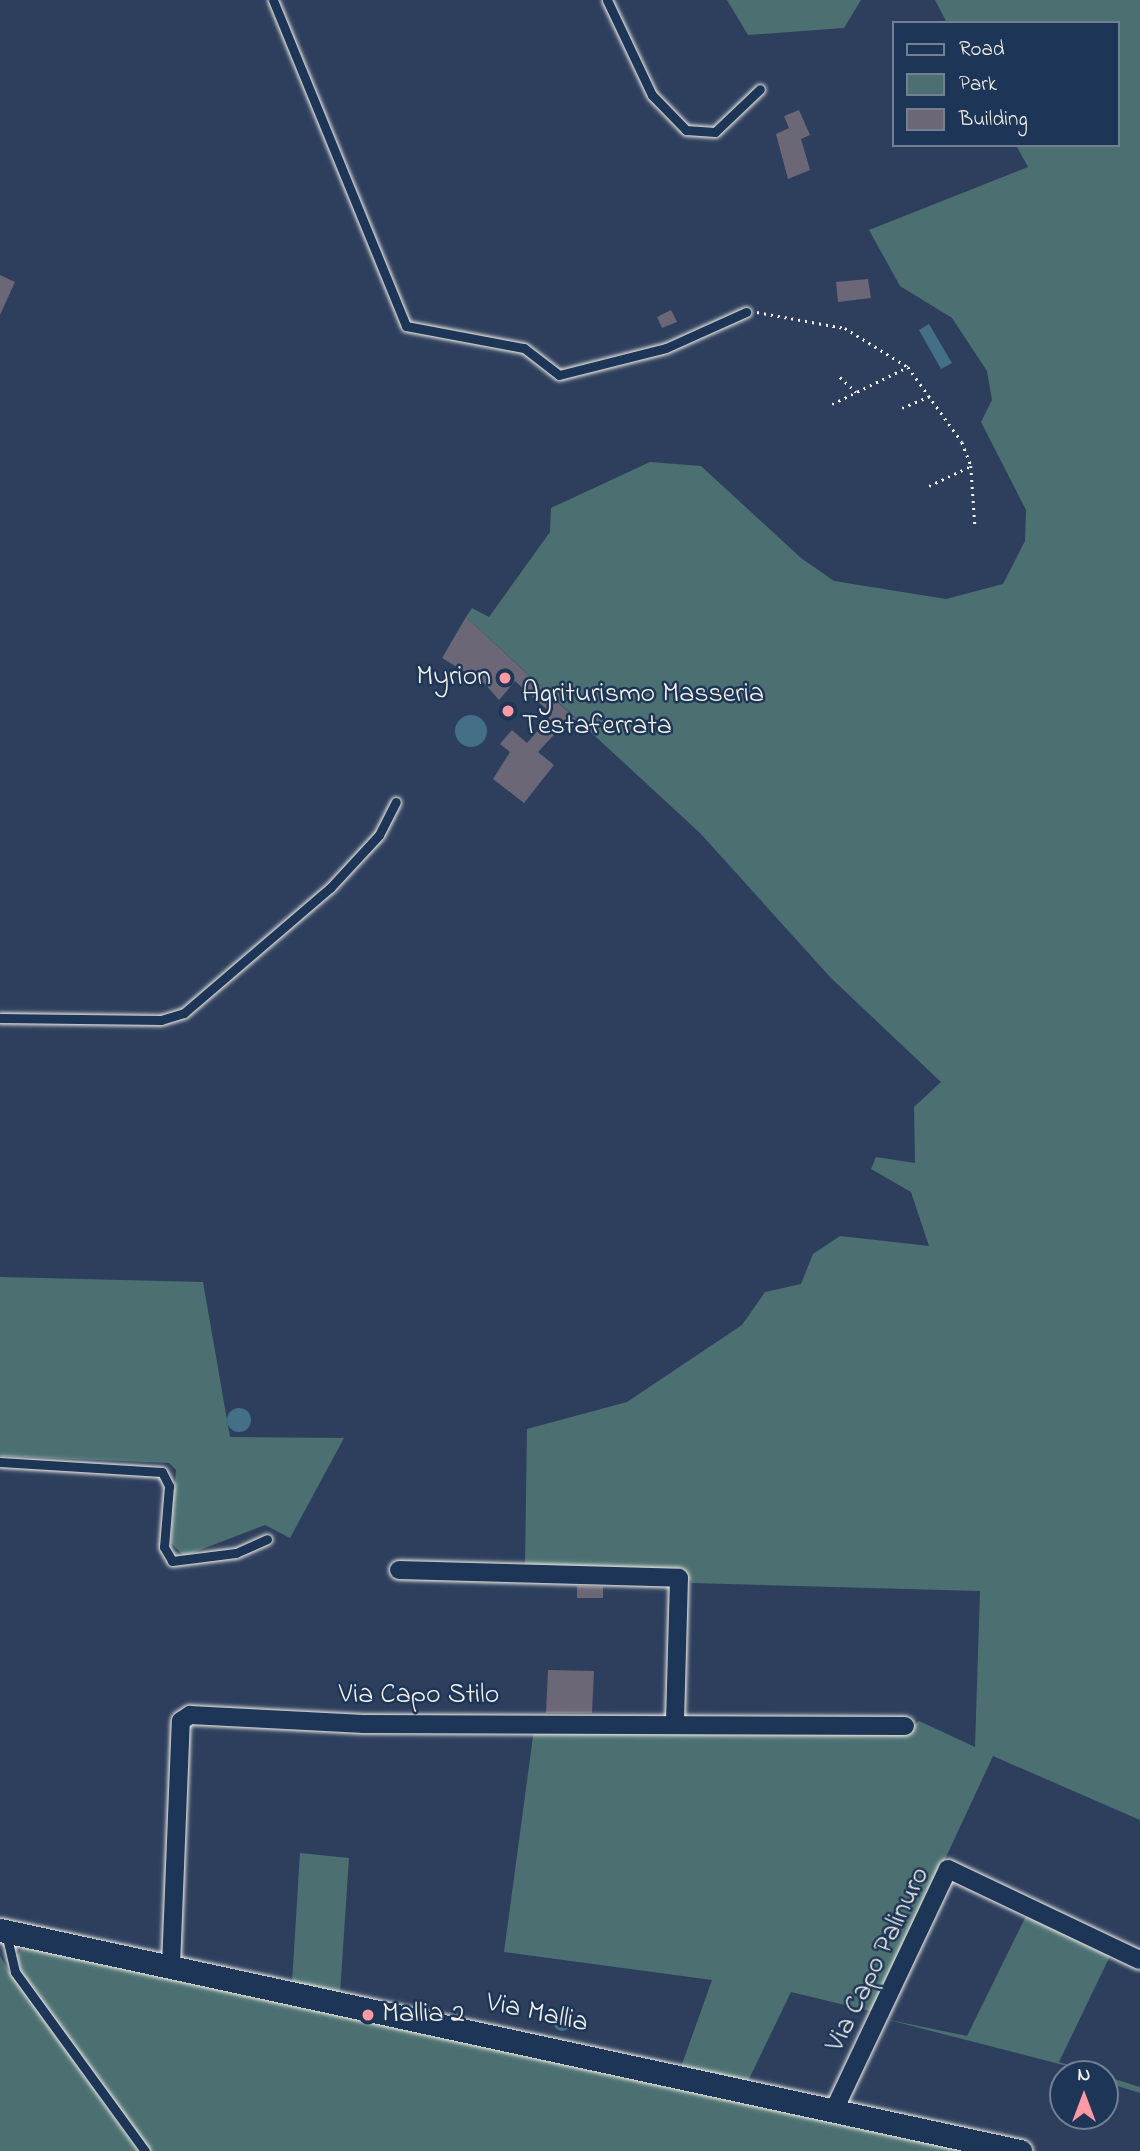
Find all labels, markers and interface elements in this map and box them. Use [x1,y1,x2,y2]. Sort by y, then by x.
legend [892,21,1119,147]
text: Road [959,35,1005,65]
text: Park [959,70,997,100]
text: Building [959,105,1028,135]
place label: Myrion [416,661,491,695]
marker: Myrion [497,670,513,686]
place label: Agriturismo Masseria Testaferrata [522,678,764,744]
marker: Agriturismo Masseria Testaferrata [500,703,516,719]
street label: Via Capo Stilo [339,1679,499,1713]
street label: Via Capo Palinuro [820,1862,938,2058]
street label: Via Mallia [483,1987,591,2041]
place label: Mallia 2 [382,1998,465,2032]
marker: Mallia 2 [360,2007,376,2023]
north arrow [1049,2060,1119,2130]
text: N [1078,2062,1090,2089]

